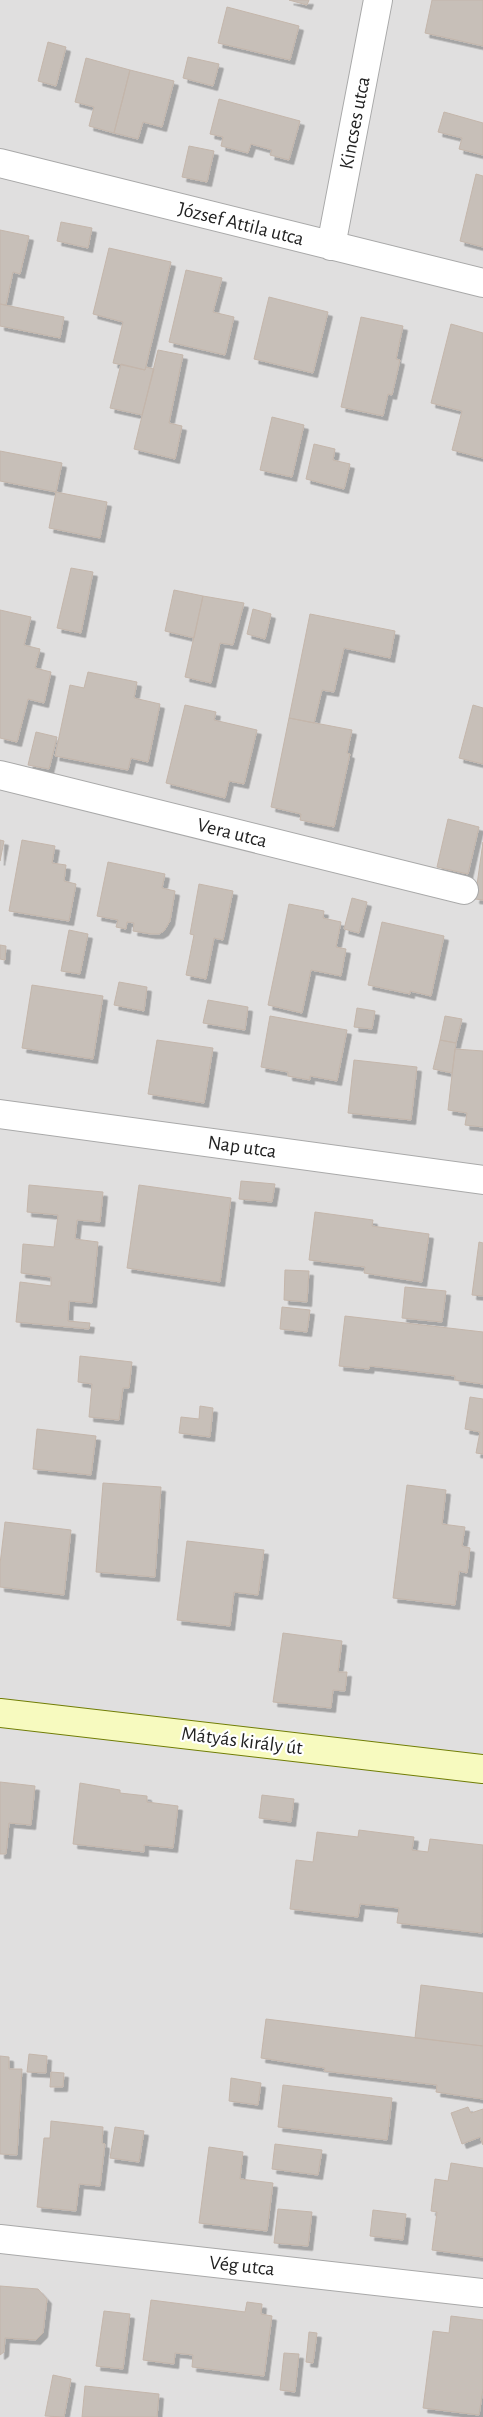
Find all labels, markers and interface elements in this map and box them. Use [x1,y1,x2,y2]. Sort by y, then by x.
street label: Kincses utca [336,75,374,171]
street label: József Attila utca [176,199,306,249]
street label: Vera utca [195,815,269,851]
street label: Nap utca [206,1132,278,1162]
street label: Mátyás király út [180,1724,304,1758]
street label: Vég utca [208,2253,276,2279]

